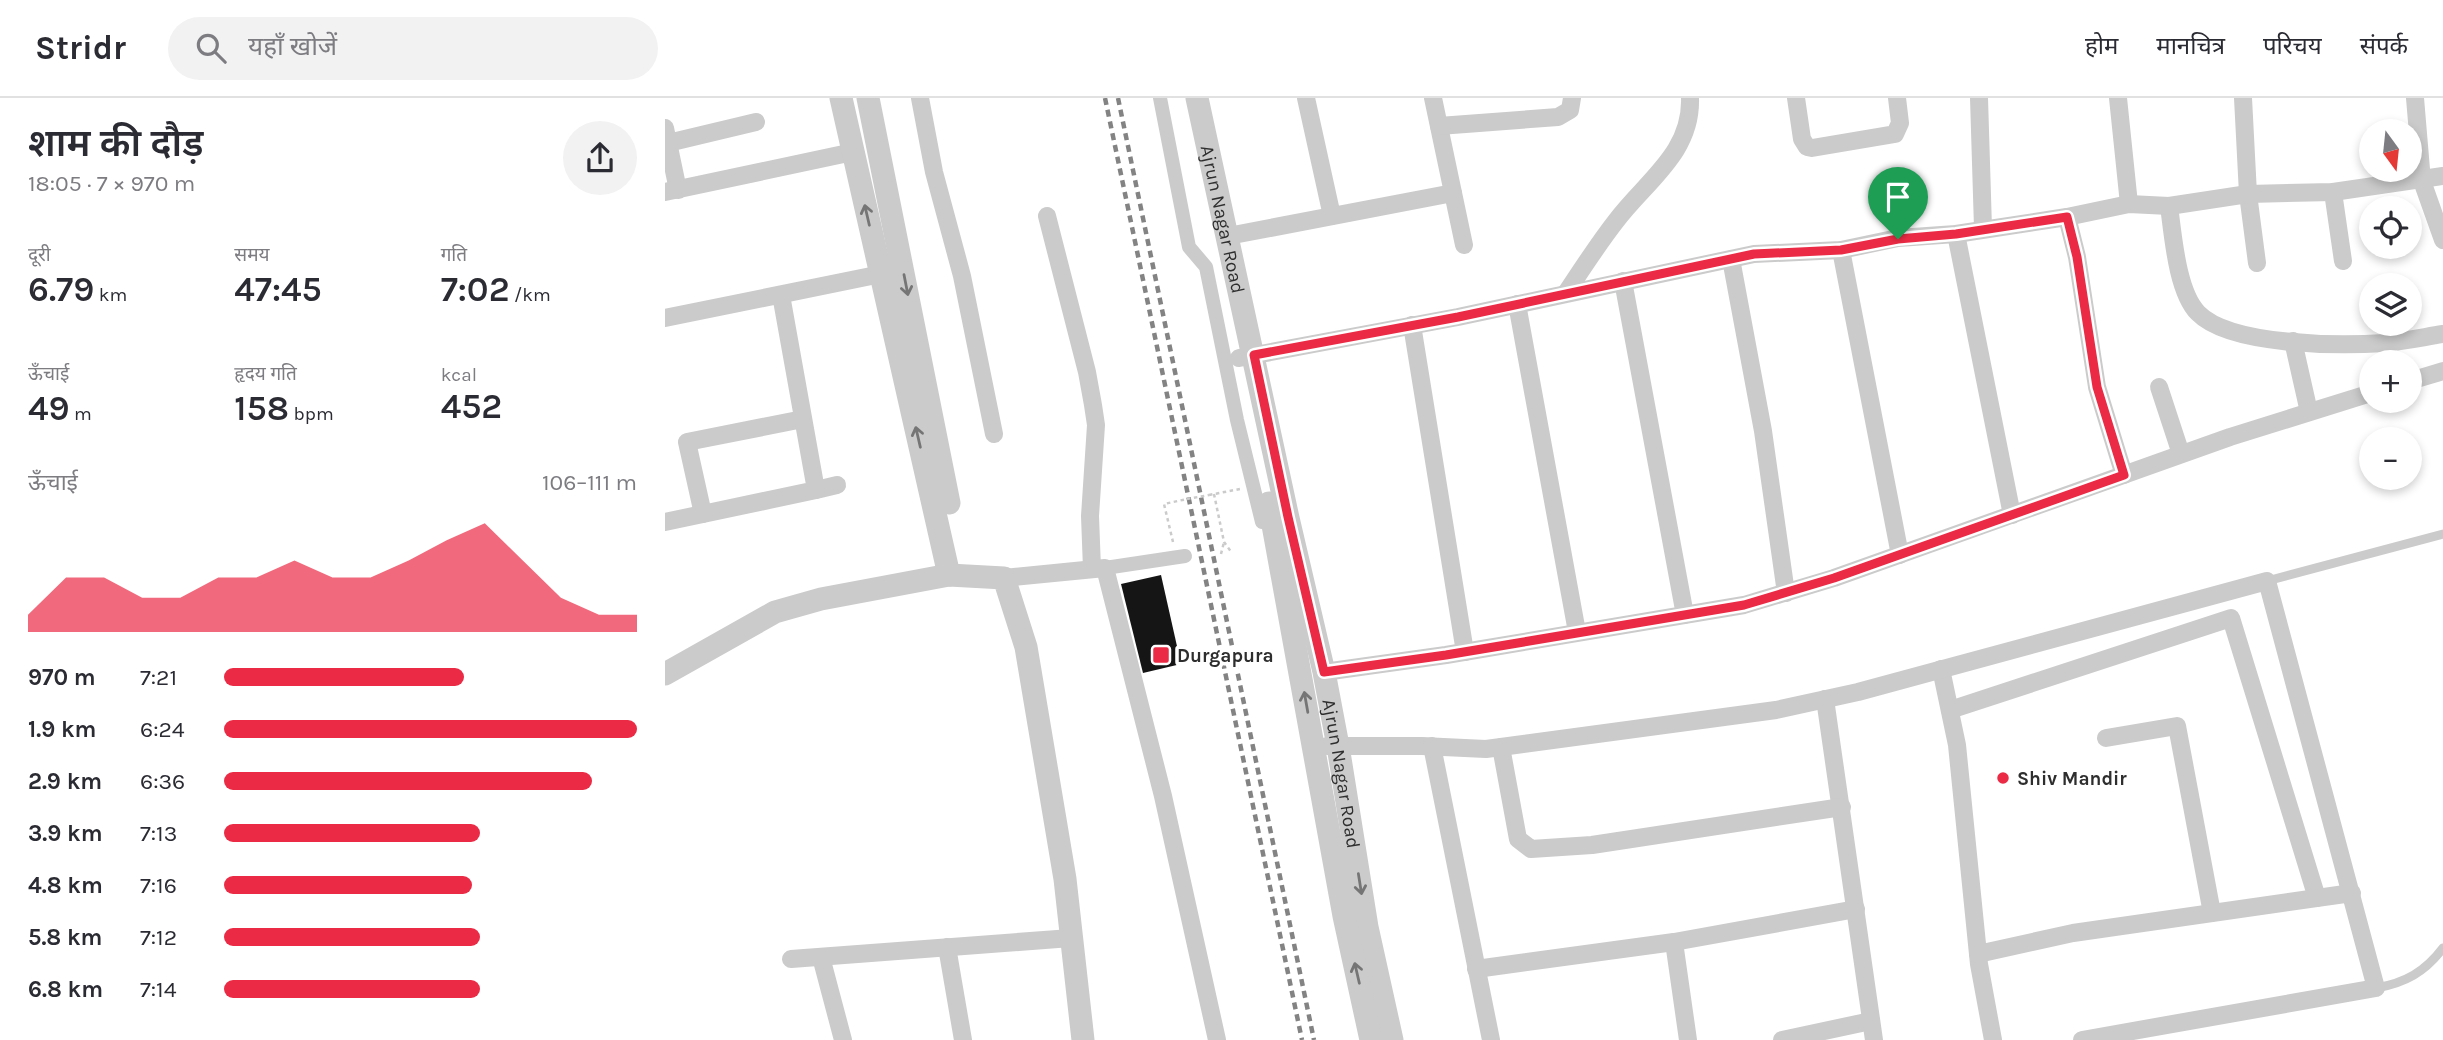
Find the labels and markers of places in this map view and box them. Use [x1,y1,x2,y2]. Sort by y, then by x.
pin [1868,167,1928,239]
marker: Durgapura [1151,645,1171,665]
place label: Durgapura [1177,645,1274,667]
place label: Shiv Mandir [2017,768,2127,790]
marker: Shiv Mandir [1995,770,2011,786]

